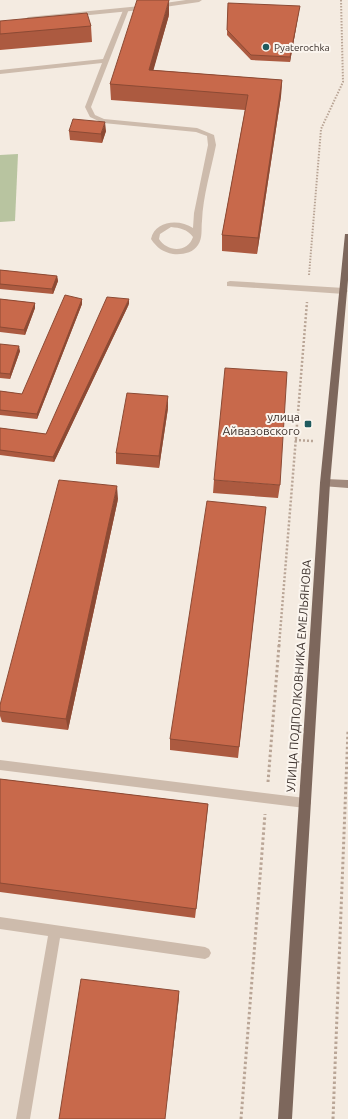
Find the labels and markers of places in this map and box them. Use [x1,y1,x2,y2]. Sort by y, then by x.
marker: Pyaterochka [261,42,271,52]
place label: Pyaterochka [274,42,330,53]
place label: улица Айвазовского [223,410,300,437]
marker: улица Айвазовского [303,419,313,429]

